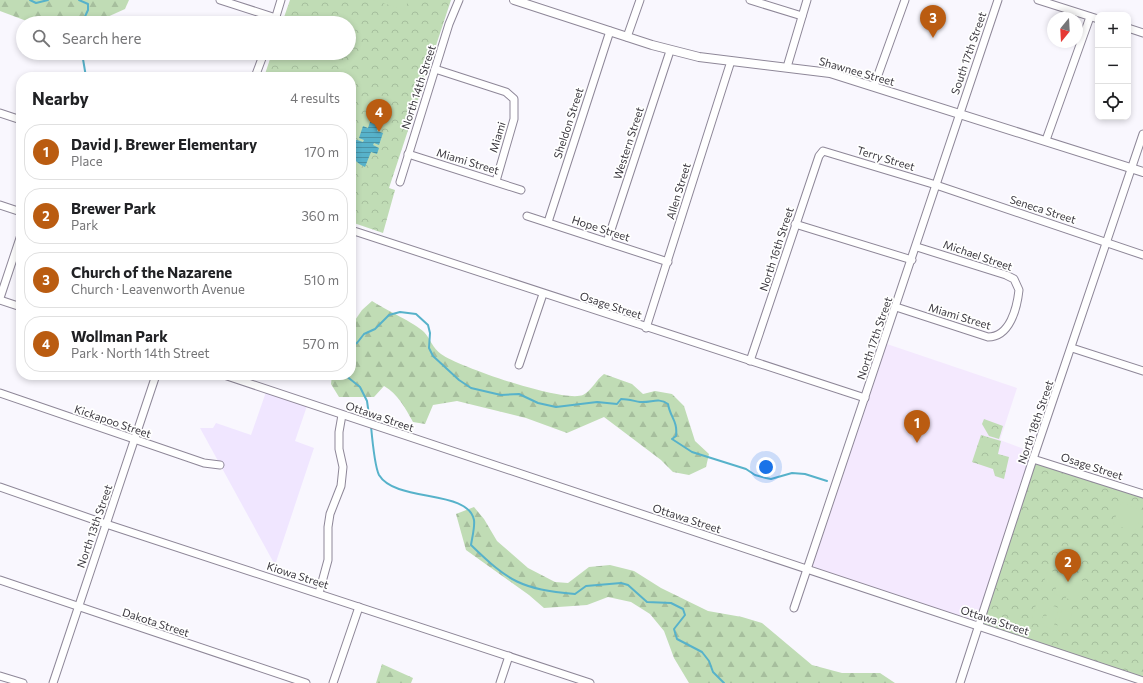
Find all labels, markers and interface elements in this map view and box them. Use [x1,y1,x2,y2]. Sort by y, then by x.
pin: 3 [920,5,946,38]
street label: South 17th Street [948,9,988,96]
north arrow [1047,12,1083,48]
map controls [1095,12,1131,120]
button: + [1095,12,1131,48]
search box [16,16,356,60]
icon: search [30,27,52,49]
text: Search here [62,29,141,47]
street label: North 14th Street [398,43,438,131]
button: − [1095,48,1131,84]
street label: Shawnee Street [818,54,897,88]
button: locate [1095,84,1131,120]
street label: Sheldon Street [550,85,586,160]
text: Nearby [32,88,89,109]
text: 4 results [290,90,340,106]
pin: 4 [366,99,392,132]
street label: Western Street [610,105,646,181]
street label: Miami [486,120,508,154]
text: David J. Brewer Elementary [71,135,257,153]
street label: Terry Street [856,143,917,173]
text: 1 [43,144,49,160]
text: 170 m [304,144,339,160]
street label: Miami Street [435,145,501,177]
text: Place [71,153,103,169]
street label: Allen Street [663,161,693,221]
street label: Seneca Street [1008,192,1078,226]
text: Brewer Park [71,199,156,217]
street label: North 16th Street [756,205,796,293]
text: 2 [42,208,50,224]
text: 360 m [301,208,339,224]
street label: Hope Street [570,212,632,244]
text: Park [71,217,98,233]
street label: Michael Street [942,237,1015,273]
text: Church of the Nazarene [71,263,232,281]
text: 3 [42,272,50,288]
text: 510 m [304,272,339,288]
text: Church · Leavenworth Avenue [71,281,245,297]
street label: Osage Street [578,289,644,321]
street label: North 17th Street [854,294,894,381]
street label: Miami Street [927,300,993,332]
text: Wollman Park [71,327,168,345]
text: 4 [42,336,50,352]
text: 570 m [302,336,339,352]
text: Park · North 14th Street [71,345,210,361]
street label: North 18th Street [1015,378,1056,466]
street label: Ottawa Street [344,398,416,434]
street label: Kickapoo Street [73,402,153,440]
pin: 1 [904,410,930,443]
street label: Osage Street [1059,450,1125,482]
your location [756,457,776,477]
street label: North 13th Street [74,482,114,569]
street label: Ottawa Street [651,501,723,535]
pin: 2 [1055,549,1081,582]
street label: Kiowa Street [265,559,331,591]
street label: Ottawa Street [959,603,1031,637]
street label: Dakota Street [121,605,192,639]

